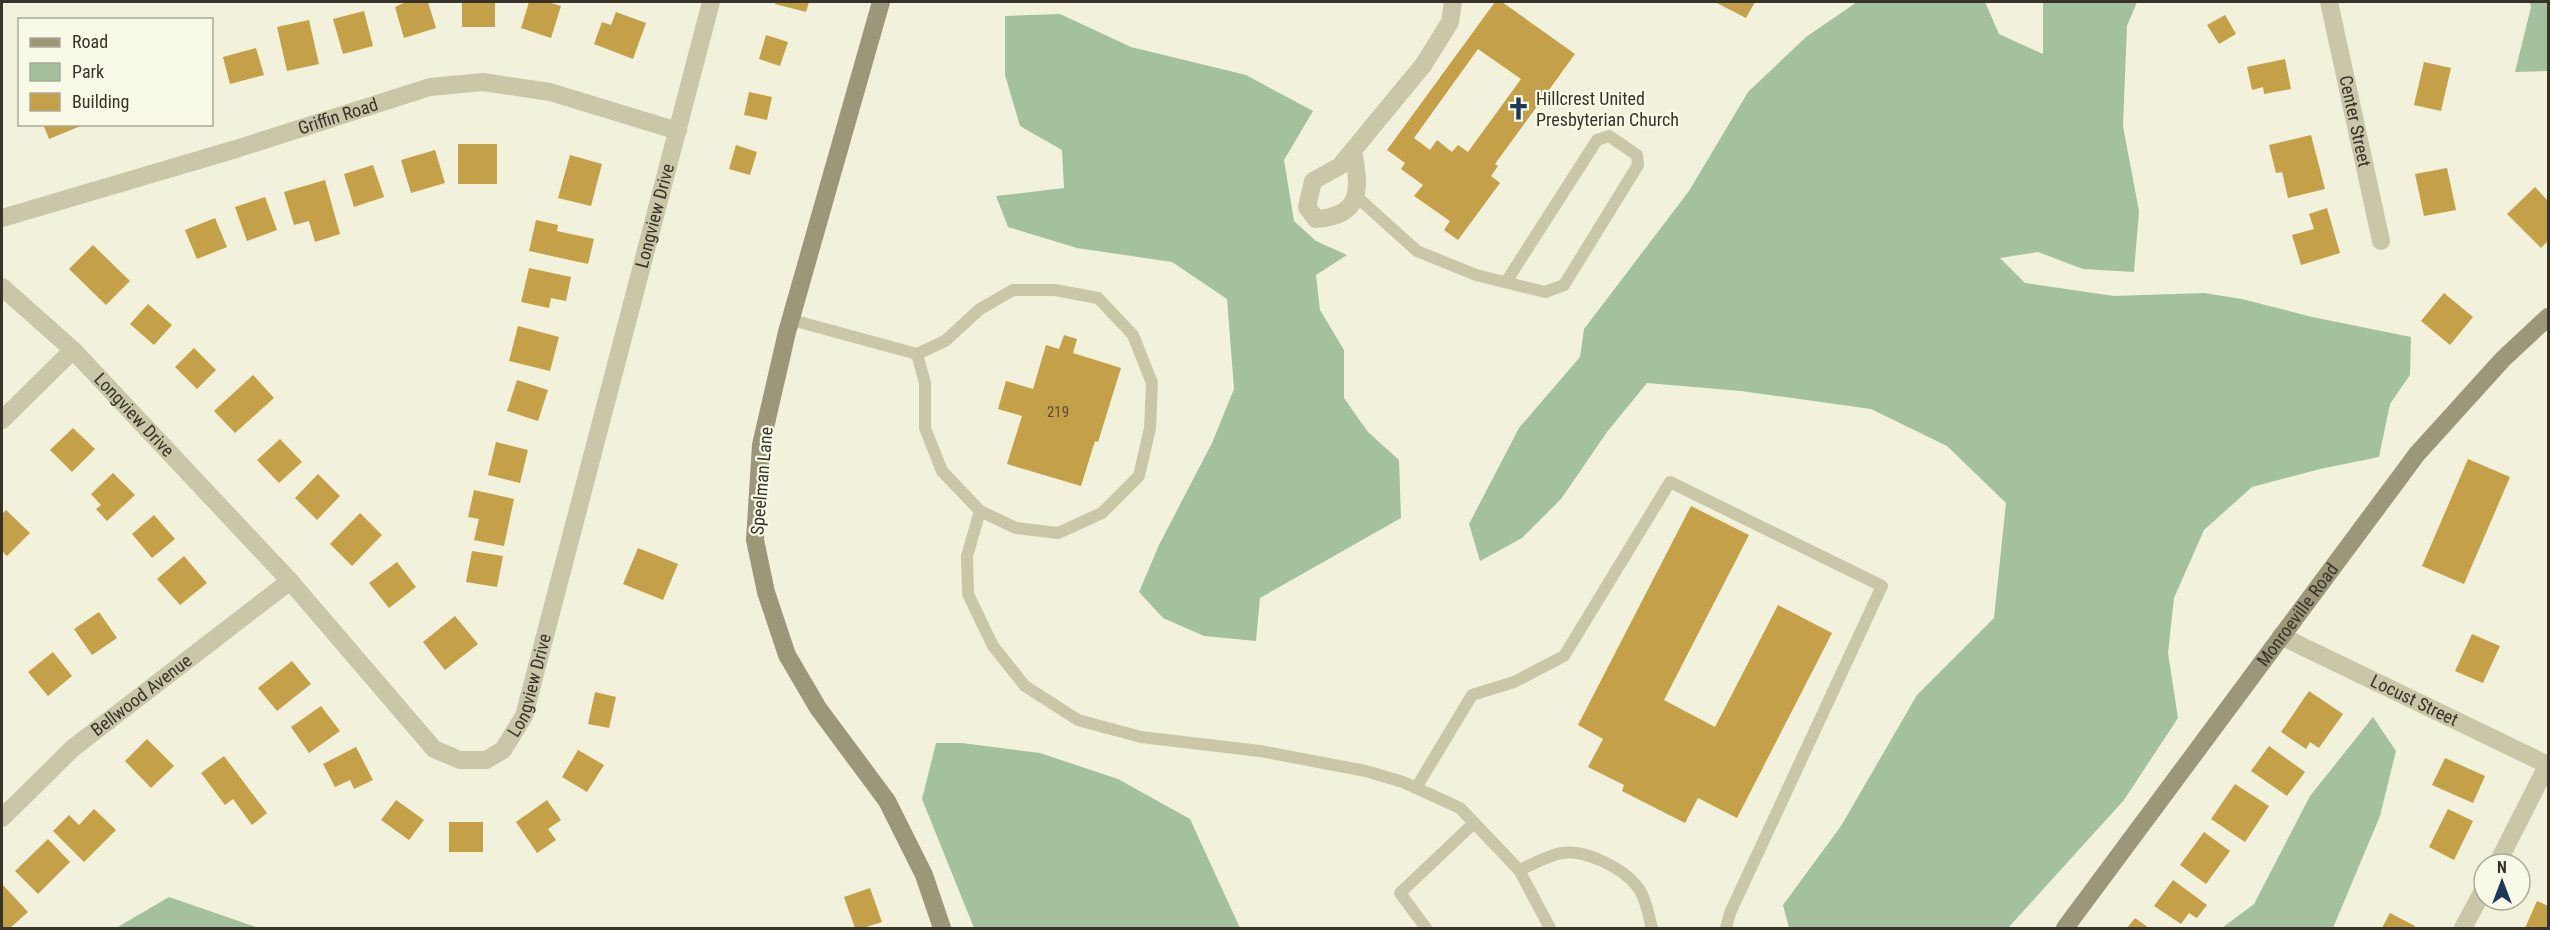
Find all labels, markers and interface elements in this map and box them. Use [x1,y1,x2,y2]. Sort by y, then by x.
legend [18,18,213,126]
text: Road [72,31,108,52]
text: Park [72,61,104,82]
street label: Center Street [2335,73,2376,169]
place label: Hillcrest United Presbyterian Church [1536,88,1679,130]
text: Building [72,91,129,112]
street label: Griffin Road [295,93,380,139]
church icon: Hillcrest United Presbyterian Church [1505,96,1531,122]
street label: Longview Drive [631,161,678,270]
street label: Longview Drive [90,368,179,461]
house number: 219 [1047,403,1069,421]
street label: Speelman Lane [746,426,777,536]
street label: Monroeville Road [2252,559,2342,670]
street label: Longview Drive [503,631,555,741]
street label: Bellwood Avenue [87,650,196,740]
street label: Locust Street [2367,670,2462,730]
north arrow [2472,852,2532,912]
text: N [2497,858,2507,877]

